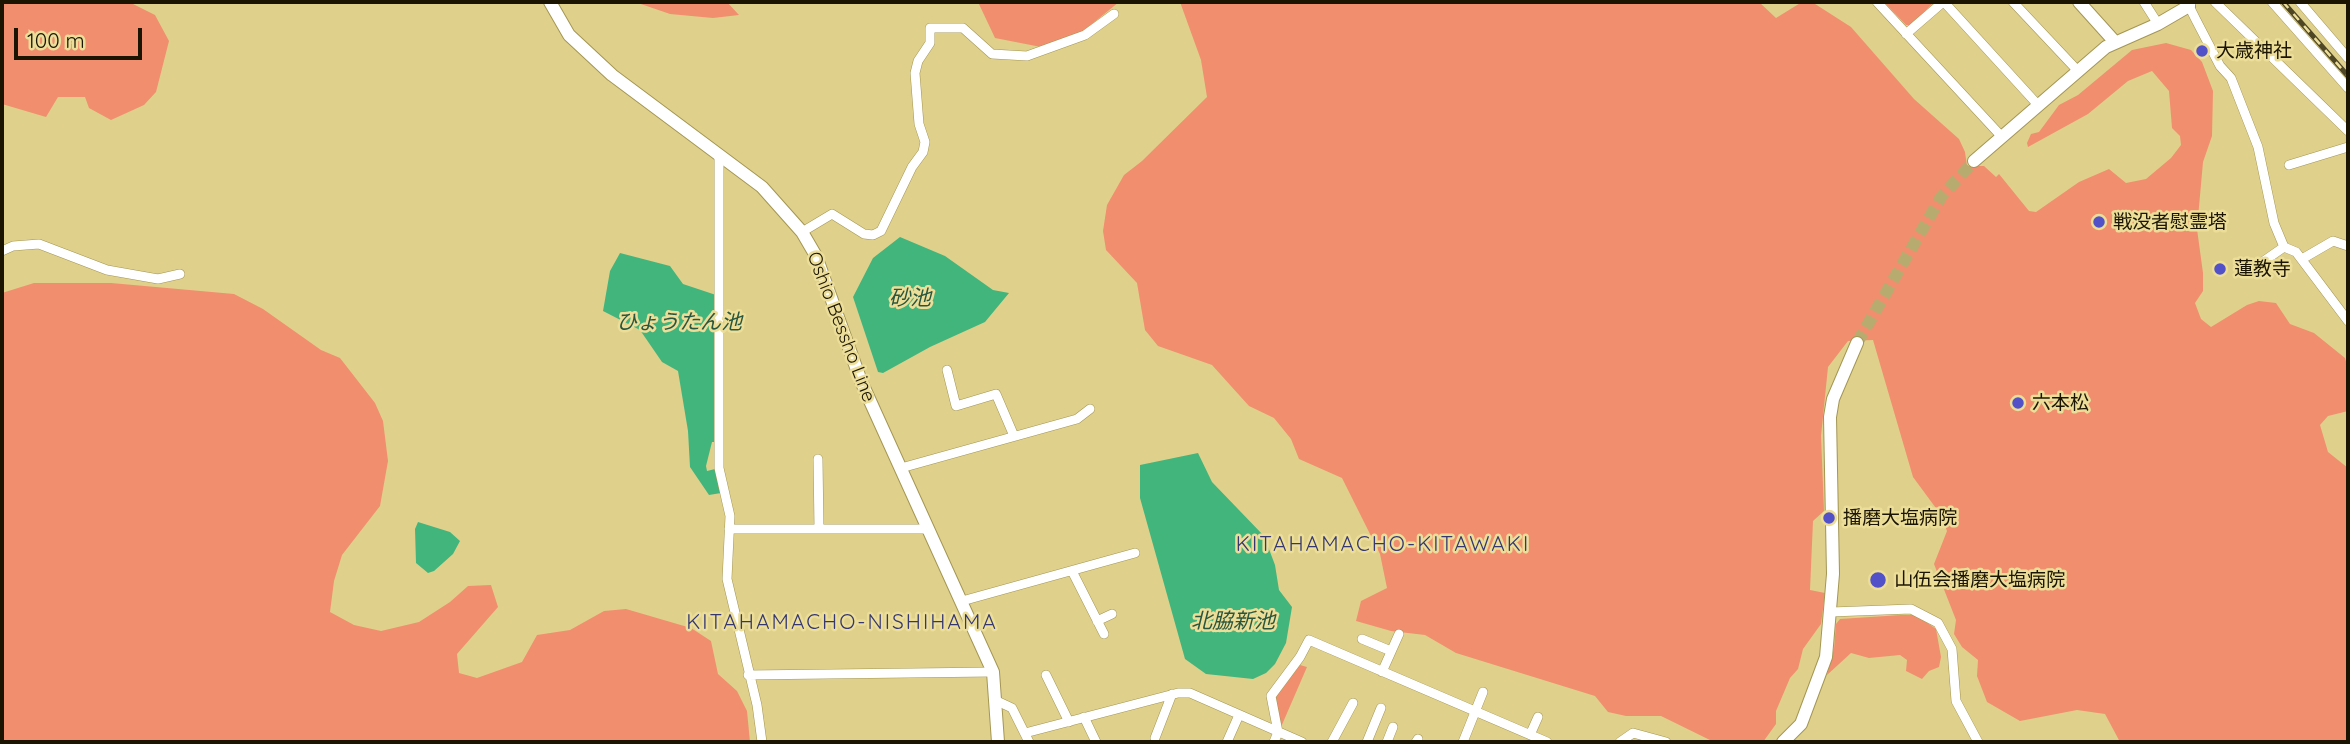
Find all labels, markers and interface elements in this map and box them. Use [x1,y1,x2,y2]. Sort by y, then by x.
scale bar [18,14,145,58]
text: 100 m [27,27,85,53]
place label: 大歳神社 [2216,40,2292,62]
marker: 大歳神社 [2194,43,2210,59]
place label: 戦没者慰霊塔 [2113,211,2227,233]
marker: 戦没者慰霊塔 [2091,214,2107,230]
street label: Oshio Bessho Line [802,249,880,405]
place label: 蓮教寺 [2234,258,2291,280]
marker: 蓮教寺 [2212,261,2228,277]
water label: 砂池 [889,286,931,312]
water label: ひょうたん池 [616,310,742,336]
place label: 六本松 [2032,392,2089,414]
marker: 六本松 [2010,395,2026,411]
place label: 播磨大塩病院 [1843,507,1957,529]
marker: 播磨大塩病院 [1821,510,1837,526]
district label: KITAHAMACHO-KITAWAKI [1238,532,1528,558]
place label: 山伍会播磨大塩病院 [1894,569,2065,591]
marker: 山伍会播磨大塩病院 [1868,570,1888,590]
water label: 北脇新池 [1191,609,1275,635]
district label: KITAHAMACHO-NISHIHAMA [689,610,995,636]

